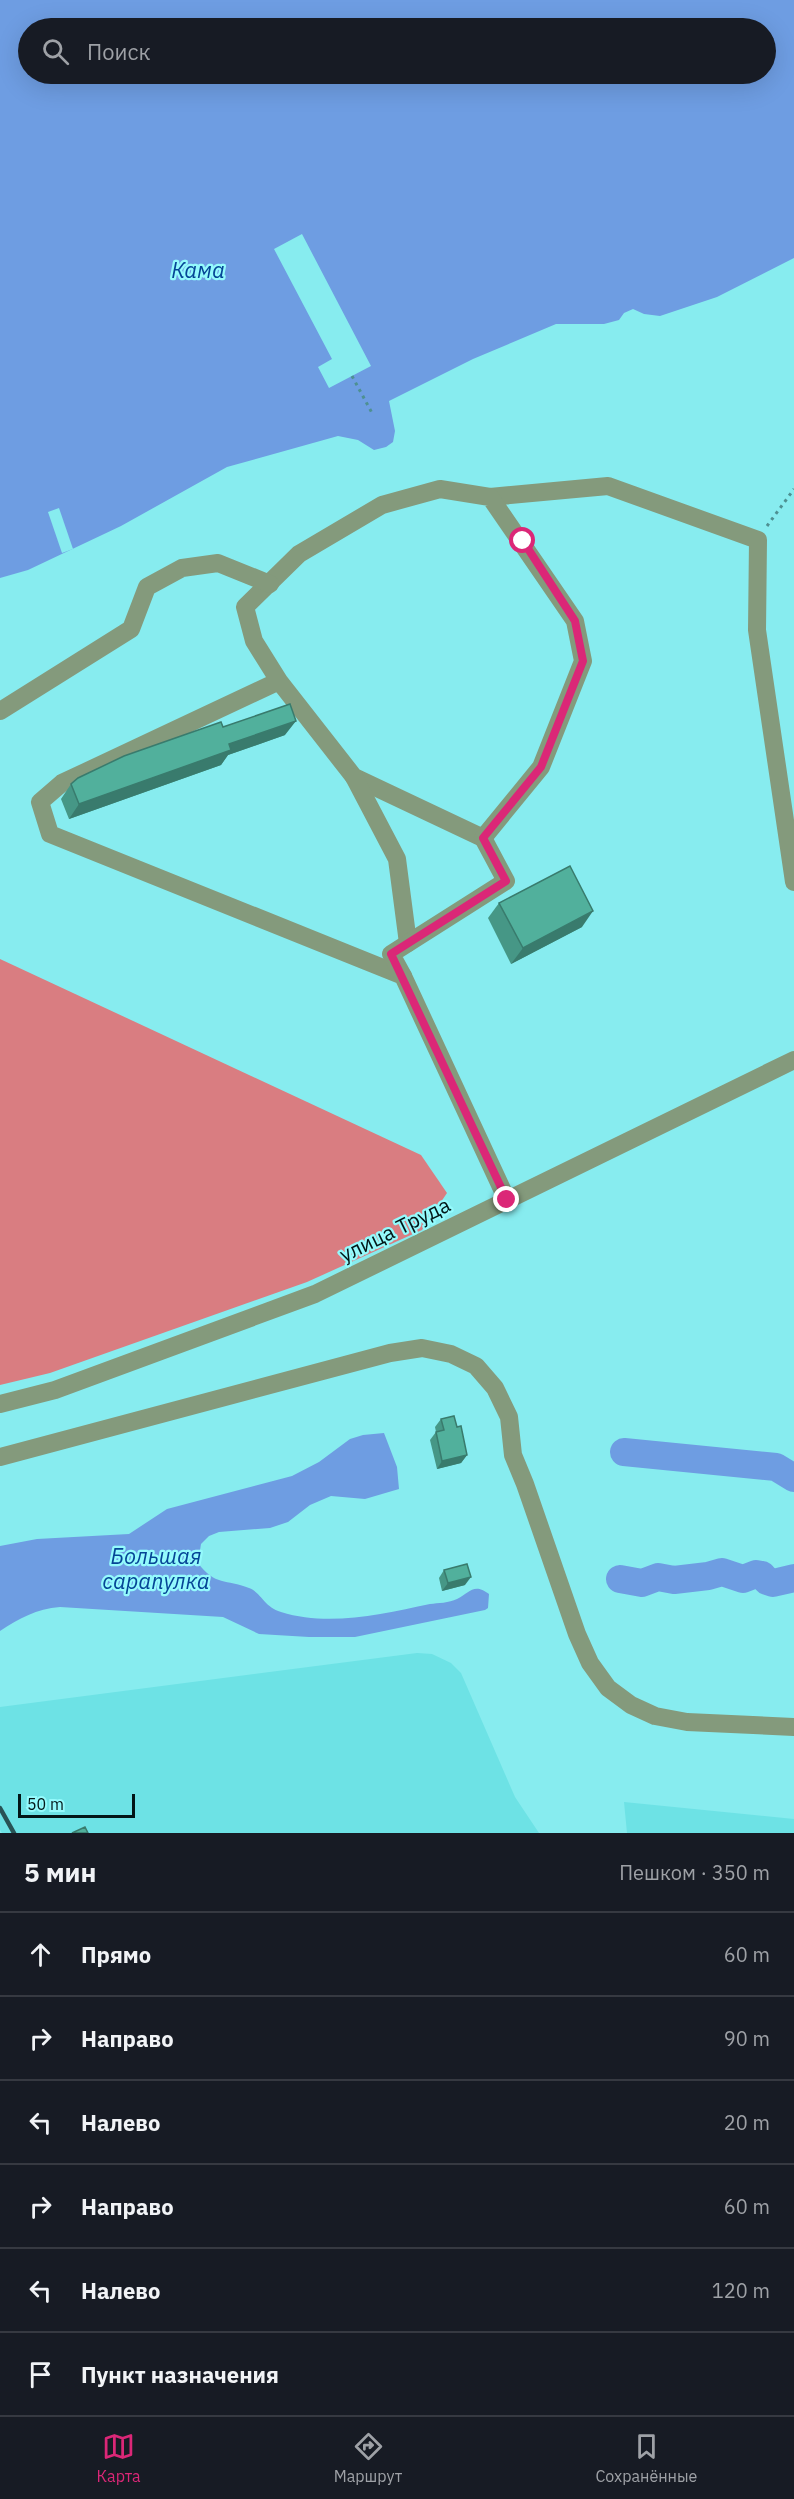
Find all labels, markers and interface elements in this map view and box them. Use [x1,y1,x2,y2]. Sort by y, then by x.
search box [18,18,776,84]
icon: search [39,35,72,68]
text: Поиск [87,37,151,66]
water label: Кама [171,255,225,284]
route start [509,527,535,553]
route end [493,1186,519,1212]
street label: улица Труда [334,1190,455,1268]
water label: Большая сарапулка [102,1541,210,1595]
scale bar [18,1791,135,1818]
text: 50 m [27,1794,64,1814]
text: 5 мин [24,1855,96,1889]
text: Пешком · 350 m [619,1859,770,1886]
icon: ahead [24,1938,57,1971]
text: Прямо [81,1940,151,1969]
text: 60 m [724,1941,770,1968]
icon: right [24,2022,57,2055]
text: Направо [81,2024,174,2053]
text: 90 m [724,2025,770,2052]
icon: left [24,2106,57,2139]
text: Налево [81,2108,160,2137]
text: 20 m [724,2109,770,2136]
icon: right [24,2190,57,2223]
text: Направо [81,2192,174,2221]
text: 60 m [724,2193,770,2220]
icon: left [24,2274,57,2307]
text: Налево [81,2276,160,2305]
text: 120 m [712,2277,770,2304]
icon: arrive [24,2358,57,2391]
text: Пункт назначения [81,2360,279,2389]
tab: Карта [97,2430,141,2486]
tab: Маршрут [334,2430,402,2486]
tab: Сохранённые [595,2430,697,2486]

